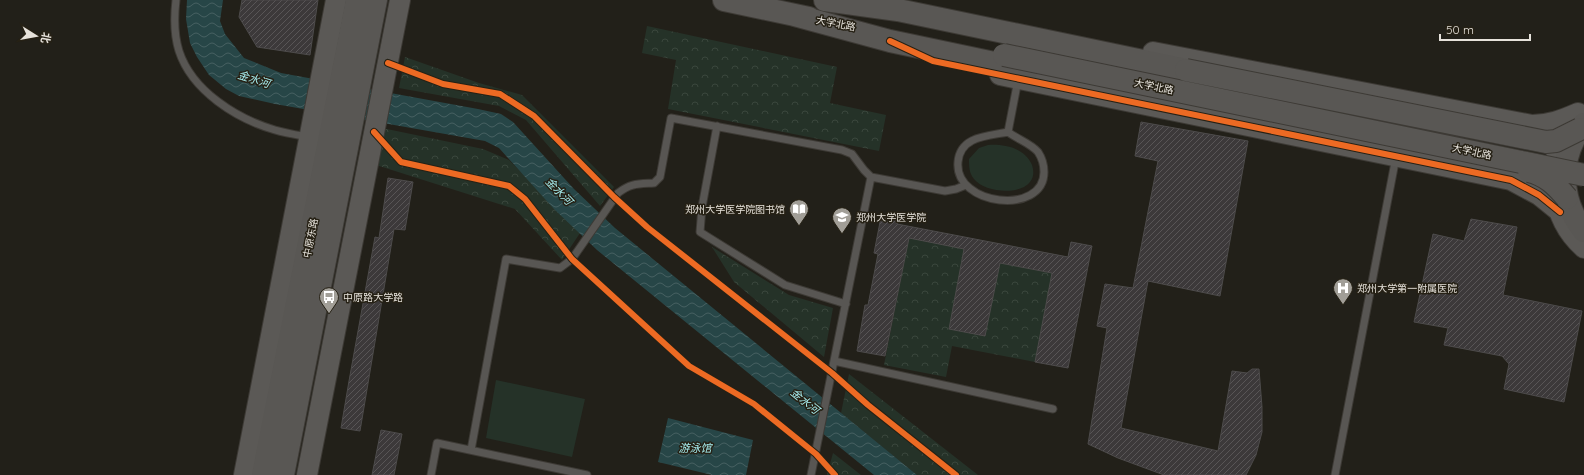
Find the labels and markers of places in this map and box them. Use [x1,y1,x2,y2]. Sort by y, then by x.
library icon: 郑州大学医学院图书馆 [788,198,810,226]
place label: 郑州大学医学院图书馆 [685,203,785,216]
school or university icon: 郑州大学医学院 [831,206,853,234]
place label: 郑州大学医学院 [856,211,926,224]
hospital icon: 郑州大学第一附属医院 [1332,277,1354,305]
place label: 郑州大学第一附属医院 [1357,282,1457,295]
bus stop icon: 中原路大学路 [318,286,340,314]
place label: 中原路大学路 [343,291,403,304]

